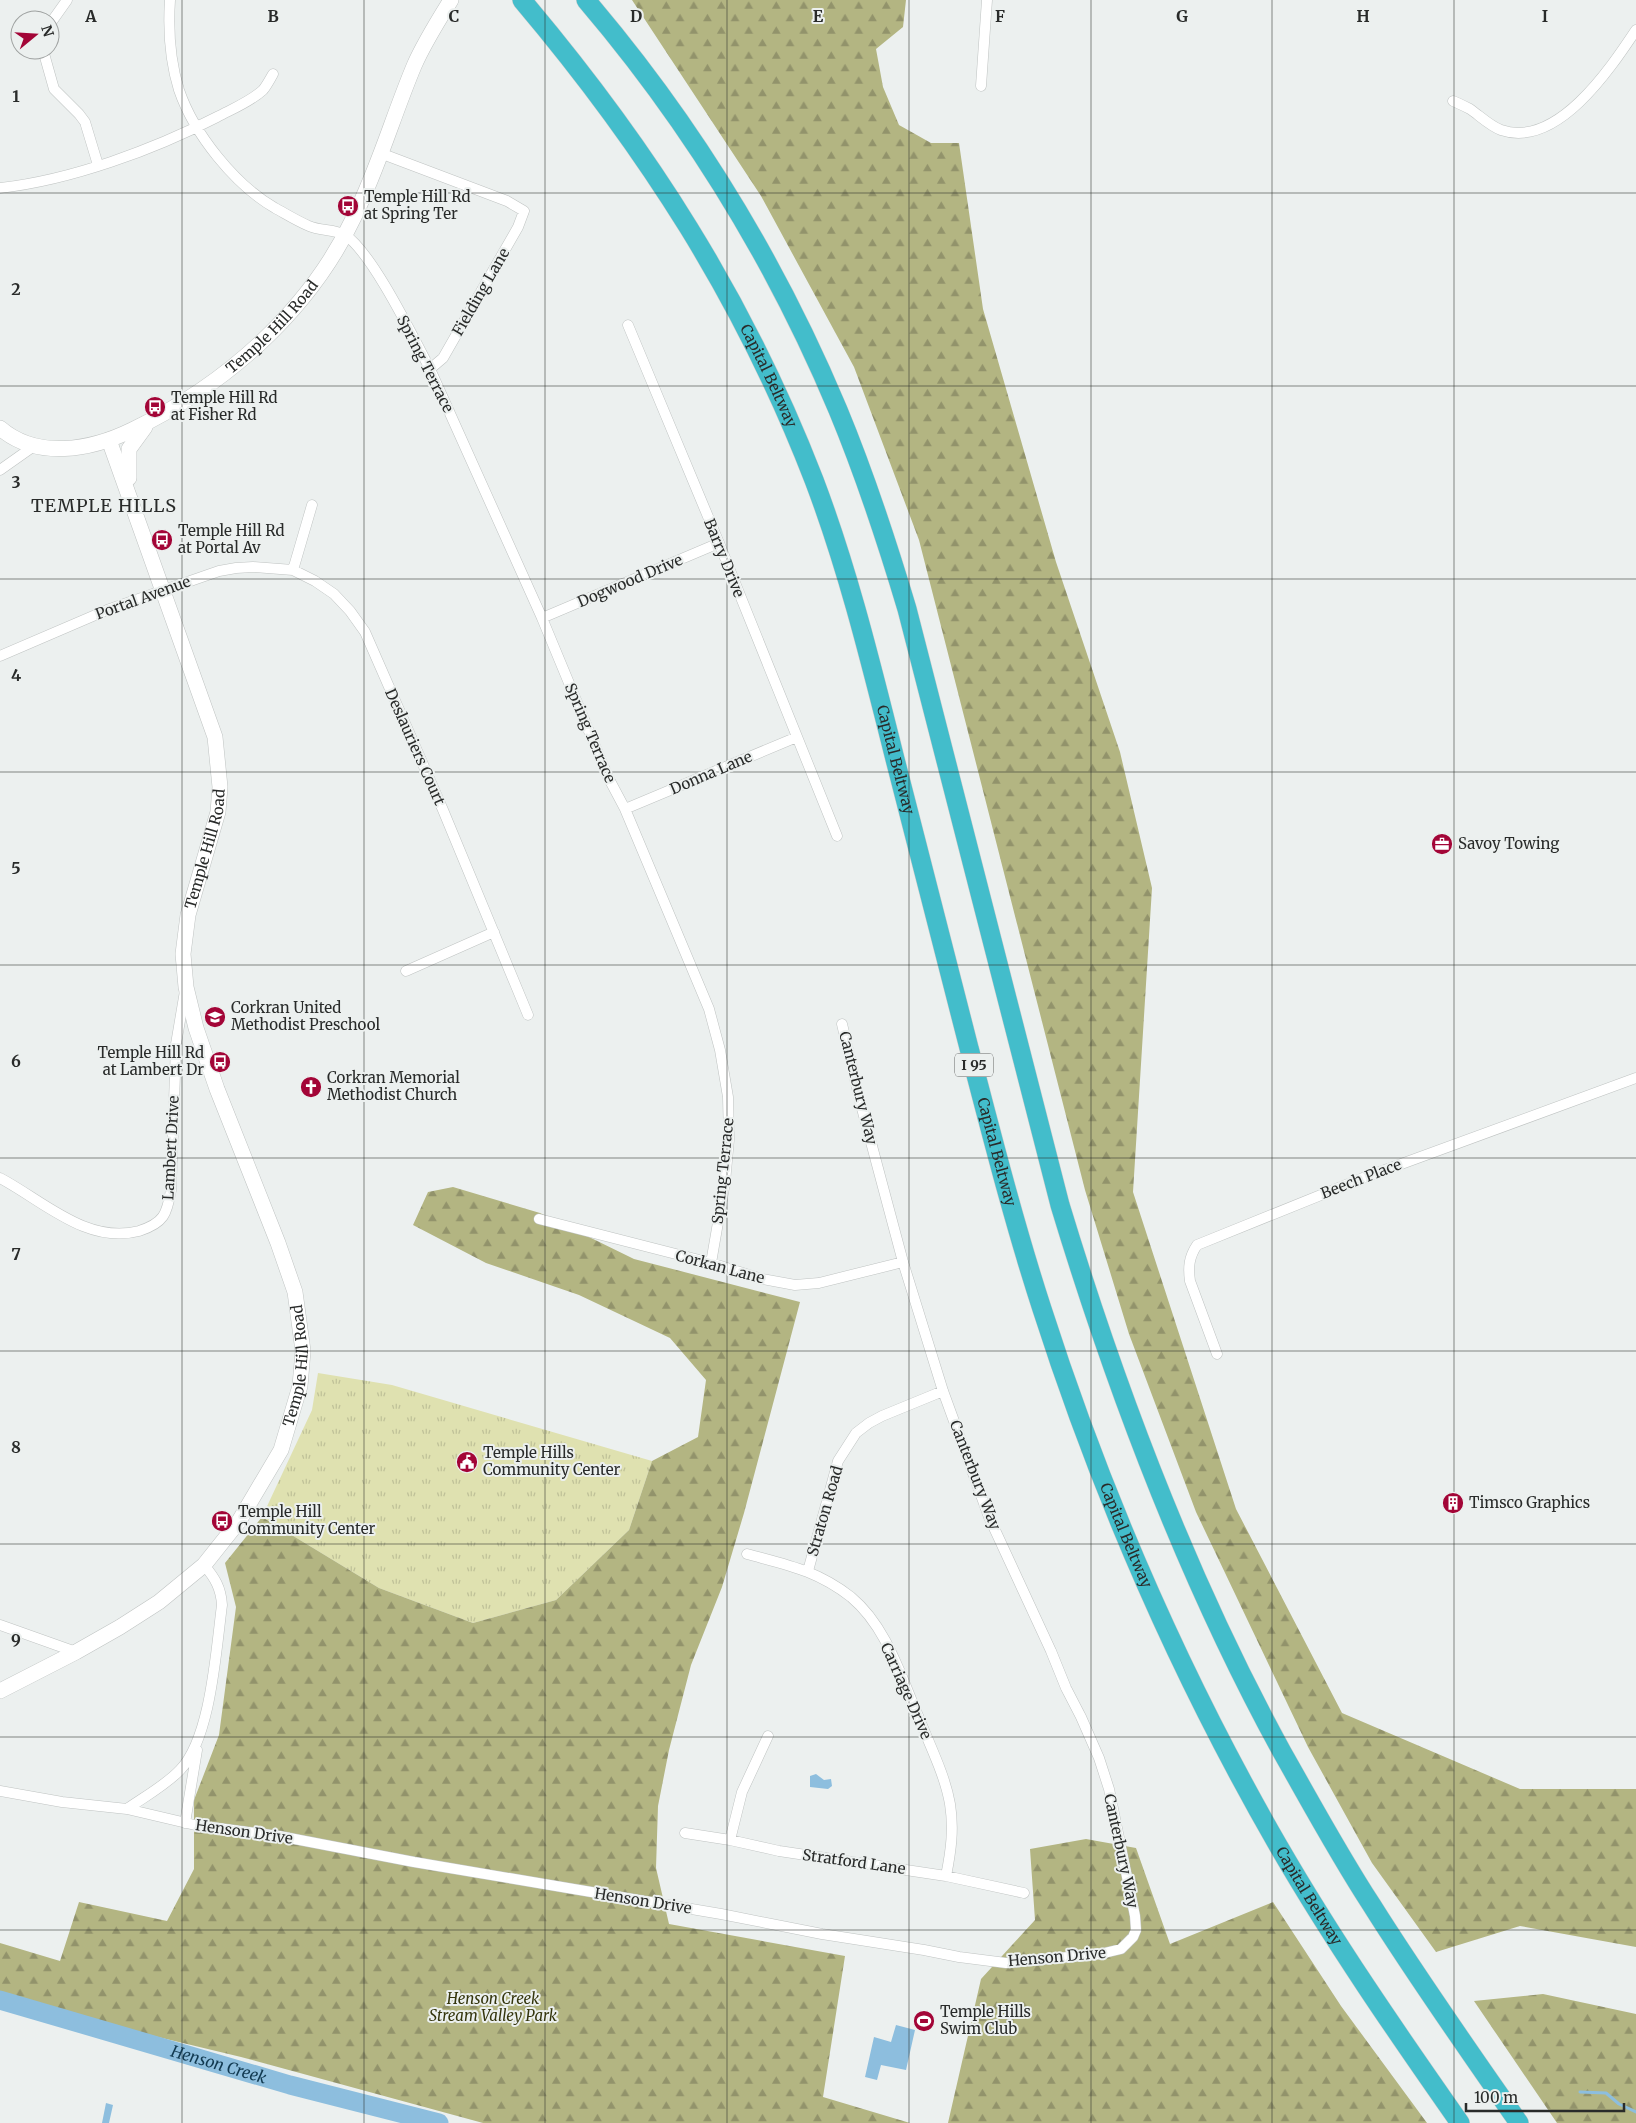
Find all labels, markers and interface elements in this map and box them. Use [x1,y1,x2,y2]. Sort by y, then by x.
text: A [84,6,97,26]
text: B [267,6,279,26]
text: C [449,6,459,26]
text: D [630,6,642,26]
text: E [813,6,824,26]
text: F [995,6,1005,26]
text: G [1176,6,1188,26]
text: H [1356,6,1370,26]
text: I [1542,6,1548,26]
north arrow [10,10,60,60]
text: N [37,23,58,39]
text: 1 [12,86,20,106]
place label: Temple Hill Rd at Spring Ter [364,187,471,223]
bus stop icon: Temple Hill Rd at Spring Ter [336,194,360,218]
street label: Fielding Lane [448,244,513,339]
street label: Temple Hill Road [222,276,322,377]
text: 2 [11,279,21,299]
street label: Spring Terrace [393,312,458,416]
street label: Capital Beltway [736,321,801,430]
place label: Temple Hill Rd at Fisher Rd [171,388,278,424]
bus stop icon: Temple Hill Rd at Fisher Rd [143,395,167,419]
text: 3 [11,472,21,492]
district label: TEMPLE HILLS [31,494,177,517]
street label: Barry Drive [700,516,749,600]
place label: Temple Hill Rd at Portal Av [178,521,285,557]
bus stop icon: Temple Hill Rd at Portal Av [150,528,174,552]
street label: Dogwood Drive [574,550,685,611]
street label: Portal Avenue [93,571,193,624]
text: 4 [11,665,21,685]
street label: Spring Terrace [561,680,620,786]
street label: Deslauriers Court [381,685,450,808]
street label: Capital Beltway [873,703,919,816]
street label: Donna Lane [667,747,755,798]
street label: Temple Hill Road [180,788,229,911]
office icon: Savoy Towing [1430,832,1454,856]
place label: Savoy Towing [1458,834,1559,853]
text: 5 [11,858,21,878]
place label: Corkran United Methodist Preschool [231,998,380,1034]
school or university icon: Corkran United Methodist Preschool [203,1005,227,1029]
street label: Canterbury Way [835,1029,882,1147]
place label: Temple Hill Rd at Lambert Dr [97,1043,204,1079]
bus stop icon: Temple Hill Rd at Lambert Dr [208,1050,232,1074]
text: 6 [11,1051,21,1071]
road number: I 95 [955,1054,993,1076]
place label: Corkran Memorial Methodist Church [327,1068,460,1104]
church icon: Corkran Memorial Methodist Church [299,1075,323,1099]
street label: Lambert Drive [158,1095,183,1201]
street label: Capital Beltway [973,1095,1021,1209]
street label: Spring Terrace [707,1117,738,1225]
street label: Beech Place [1318,1154,1404,1203]
text: 7 [11,1244,21,1264]
street label: Corkan Lane [674,1246,767,1288]
street label: Temple Hill Road [278,1304,312,1429]
street label: Canterbury Way [946,1417,1005,1533]
text: 8 [11,1437,21,1457]
place label: Temple Hills Community Center [483,1443,620,1479]
public building icon: Temple Hills Community Center [455,1450,479,1474]
street label: Straton Road [803,1463,847,1558]
street label: Capital Beltway [1096,1480,1157,1591]
building icon: Timsco Graphics [1441,1491,1465,1515]
place label: Timsco Graphics [1469,1493,1590,1512]
place label: Temple Hill Community Center [238,1502,375,1538]
bus stop icon: Temple Hill Community Center [210,1509,234,1533]
text: 9 [11,1630,21,1650]
street label: Carriage Drive [877,1640,936,1742]
street label: Canterbury Way [1100,1792,1143,1910]
street label: Henson Drive [194,1815,294,1848]
street label: Capital Beltway [1272,1843,1347,1949]
street label: Stratford Lane [801,1845,907,1878]
street label: Henson Drive [593,1883,693,1918]
street label: Henson Drive [1007,1943,1107,1970]
park label: Henson Creek Stream Valley Park [429,1989,558,2025]
place label: Temple Hills Swim Club [940,2002,1031,2038]
sports icon: Temple Hills Swim Club [912,2009,936,2033]
water label: Henson Creek [168,2040,269,2088]
scale bar [1466,2080,1624,2112]
text: 100 m [1474,2088,1518,2107]

